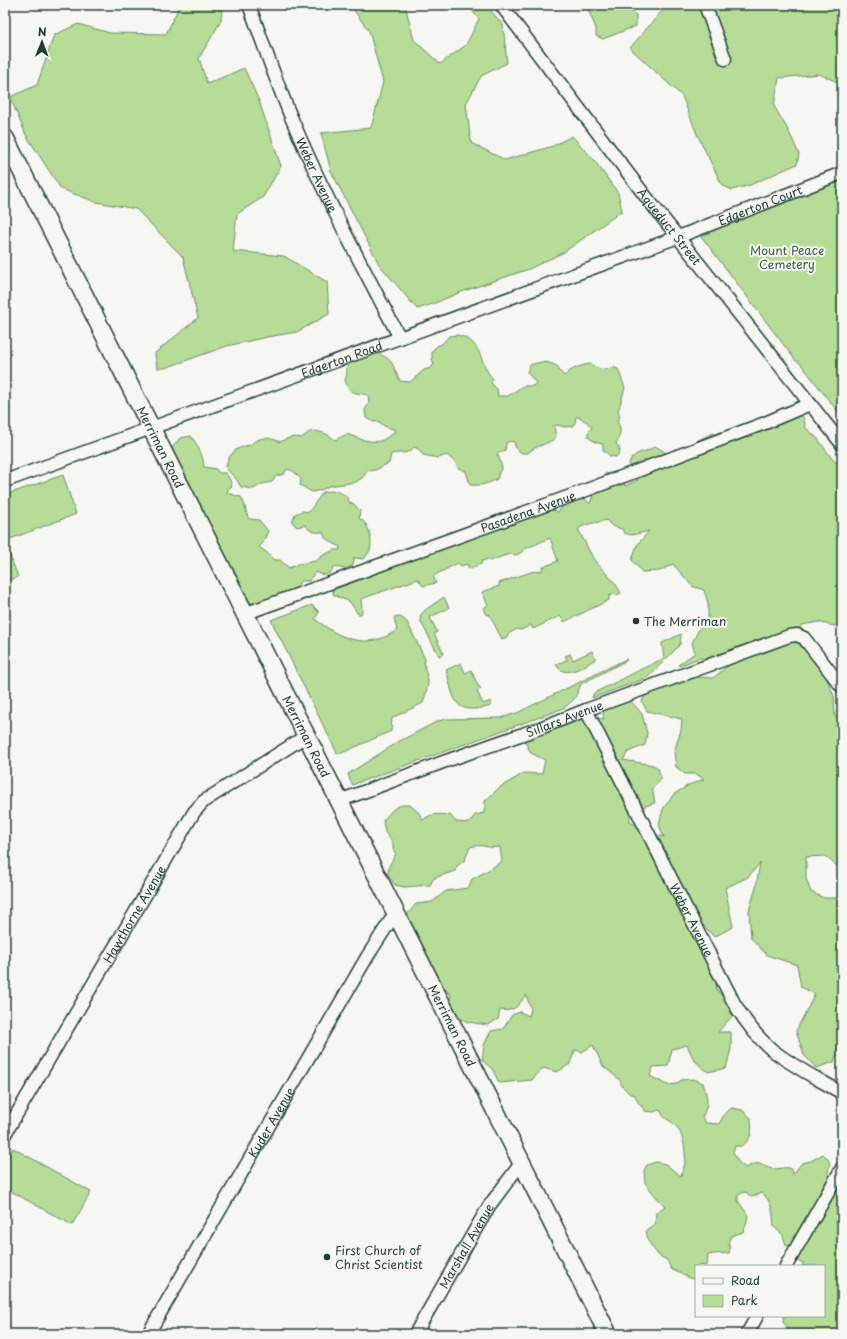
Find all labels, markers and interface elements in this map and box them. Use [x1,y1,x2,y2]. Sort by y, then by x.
north arrow [22,22,62,62]
text: N [38,23,47,40]
street label: Weber Avenue [292,135,343,215]
street label: Edgerton Court [715,180,805,229]
street label: Aqueduct Street [633,184,706,269]
park label: Mount Peace Cemetery [750,241,824,273]
street label: Edgerton Road [298,336,385,382]
street label: Merriman Road [133,403,189,491]
street label: Pasadena Avenue [478,486,579,537]
place label: The Merriman [644,612,726,630]
marker: The Merriman [631,616,641,626]
street label: Merriman Road [278,692,335,780]
street label: Sillars Avenue [523,695,606,741]
street label: Hawthorne Avenue [98,861,170,966]
street label: Weber Avenue [666,880,718,960]
street label: Merriman Road [424,982,481,1070]
street label: Kuder Avenue [243,1083,299,1161]
street label: Marshall Avenue [434,1199,498,1292]
place label: First Church of Christ Scientist [335,1241,423,1273]
marker: First Church of Christ Scientist [322,1252,332,1262]
legend [695,1265,825,1317]
text: Road [731,1271,760,1289]
text: Park [731,1291,758,1309]

